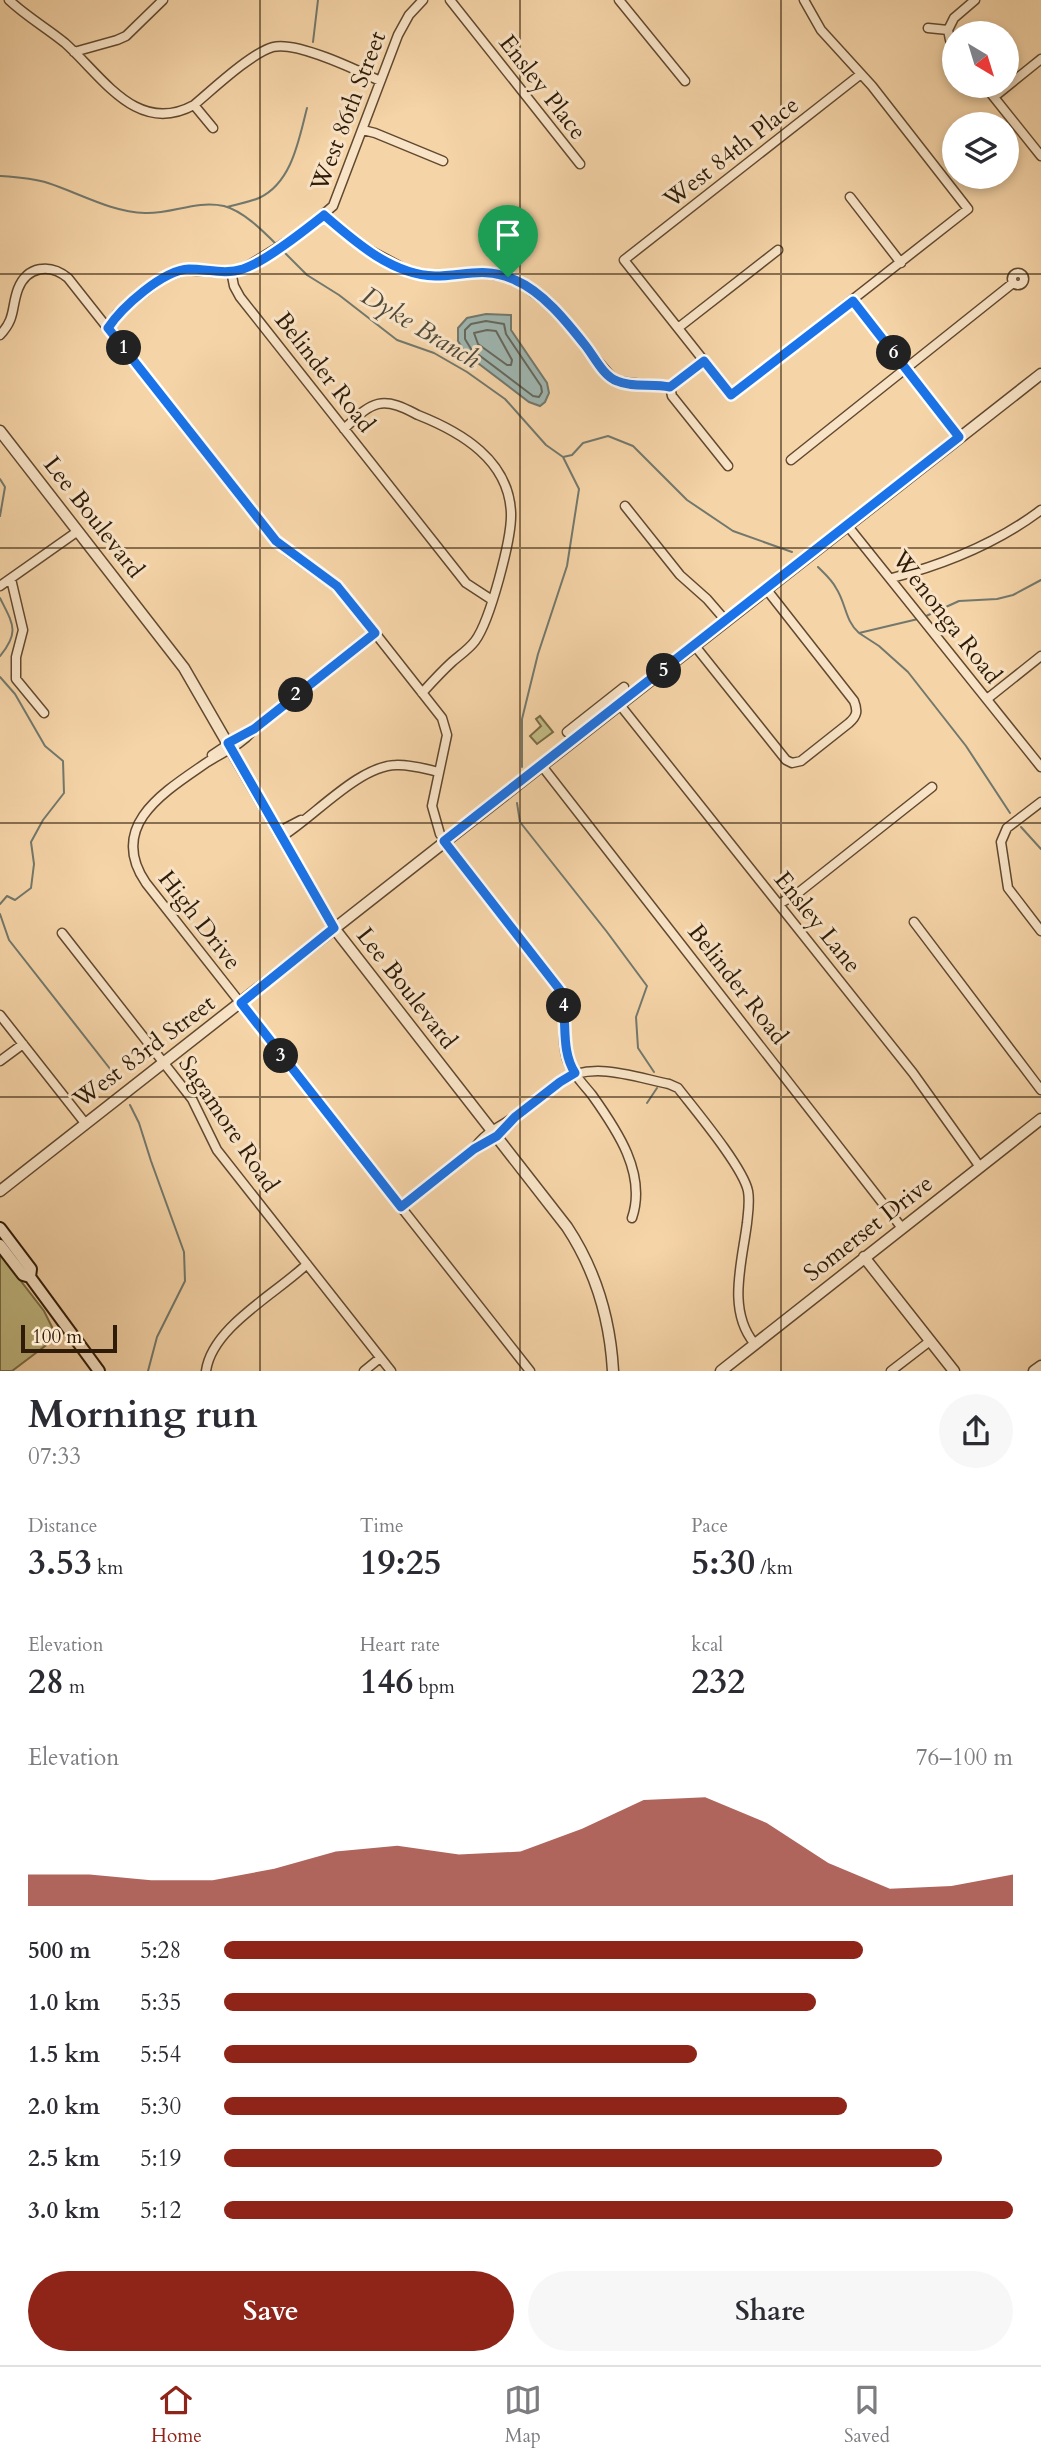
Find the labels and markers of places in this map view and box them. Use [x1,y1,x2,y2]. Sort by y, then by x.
pin [478,205,538,277]
pin: 1 [106,330,142,366]
pin: 6 [876,336,912,370]
pin: 5 [646,654,682,688]
pin: 2 [278,678,314,712]
pin: 4 [546,988,582,1024]
pin: 3 [264,1038,298,1074]

